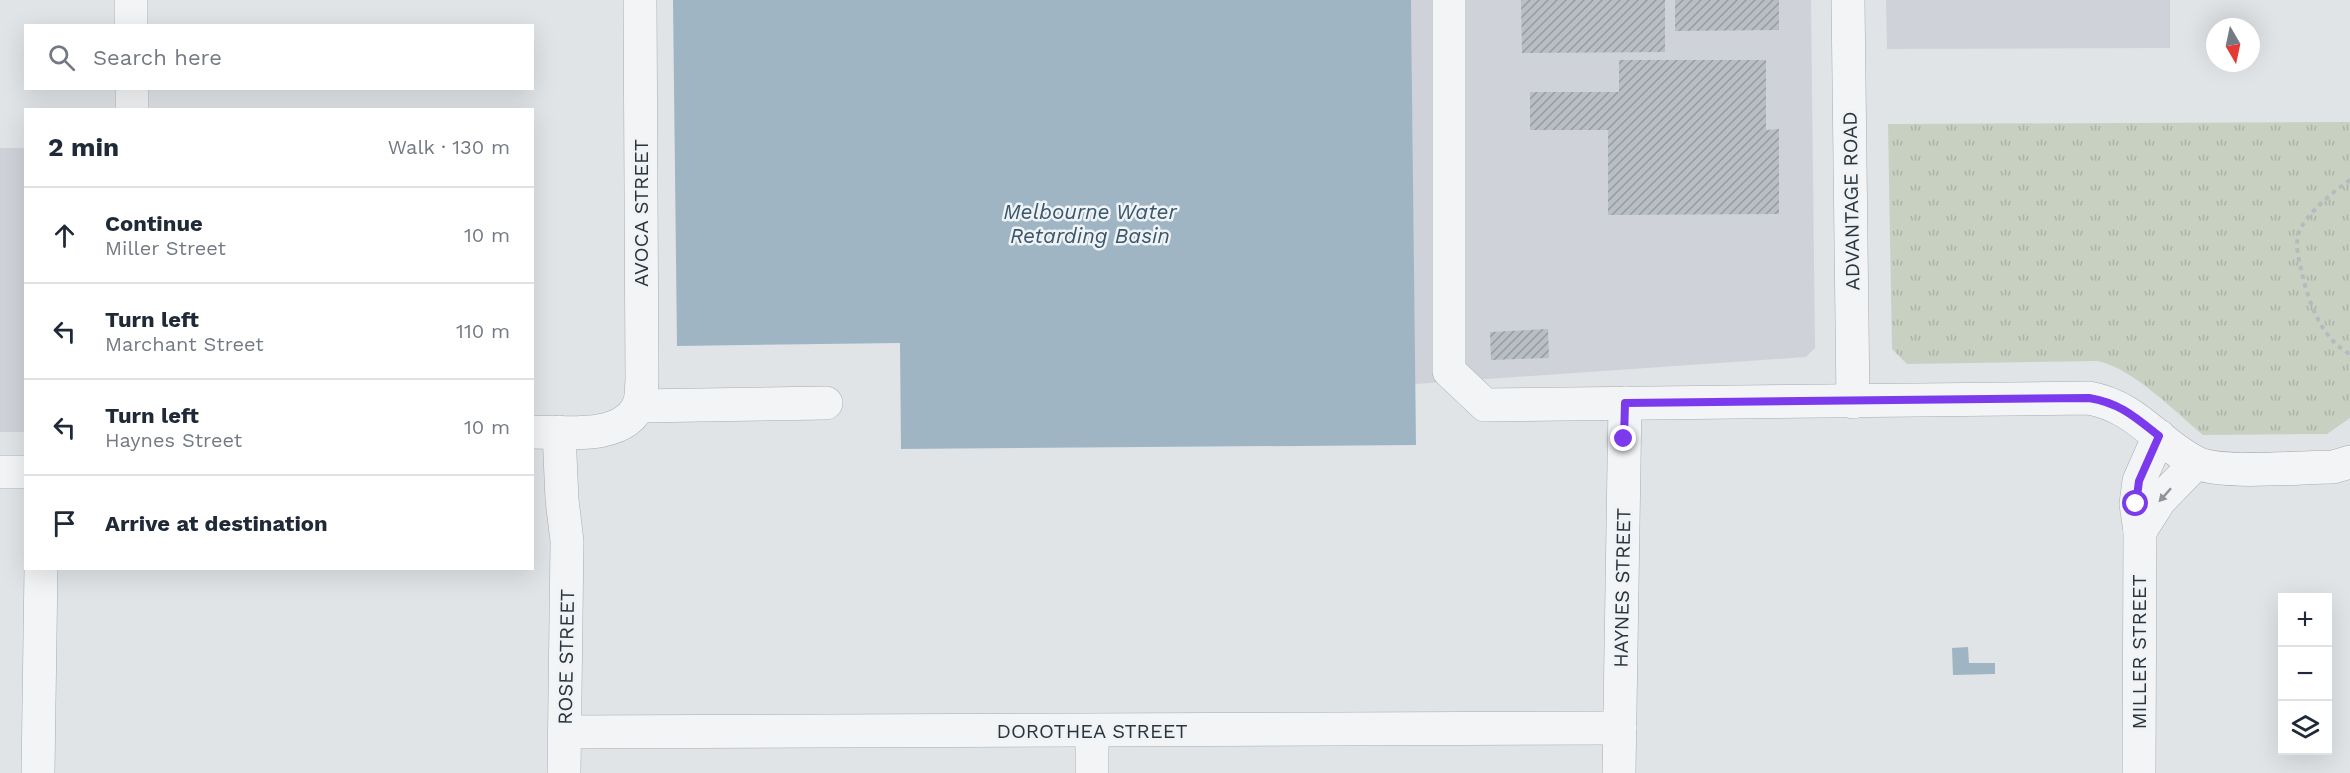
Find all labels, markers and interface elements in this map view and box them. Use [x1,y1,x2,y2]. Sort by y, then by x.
north arrow [2206,18,2260,72]
search box [24,24,534,90]
icon: search [45,41,78,74]
text: Search here [93,45,222,70]
street label: ADVANTAGE ROAD [1837,111,1865,291]
text: 2 min [48,132,119,162]
text: Walk · 130 m [388,135,510,159]
street label: AVOCA STREET [629,139,653,287]
water label: Melbourne Water Retarding Basin [1003,199,1178,248]
text: Continue [105,211,203,236]
icon: ahead [48,219,81,252]
text: 10 m [464,223,510,247]
text: Miller Street [105,236,226,260]
text: Turn left [105,307,199,332]
icon: left [48,315,81,348]
text: 110 m [456,319,510,343]
text: Marchant Street [105,332,264,356]
text: Turn left [105,403,199,428]
icon: left [48,411,81,444]
text: 10 m [464,415,510,439]
route end [1610,425,1636,451]
text: Haynes Street [105,428,242,452]
one-way arrow [2159,487,2172,502]
route start [2122,490,2148,516]
icon: arrive [48,507,81,540]
street label: HAYNES STREET [1609,508,1635,668]
text: Arrive at destination [105,511,328,536]
street label: MILLER STREET [2127,575,2151,730]
street label: ROSE STREET [553,589,579,725]
map controls [2278,593,2332,755]
button: + [2278,593,2332,647]
button: − [2278,647,2332,701]
button: layers [2278,701,2332,755]
street label: DOROTHEA STREET [996,719,1188,743]

